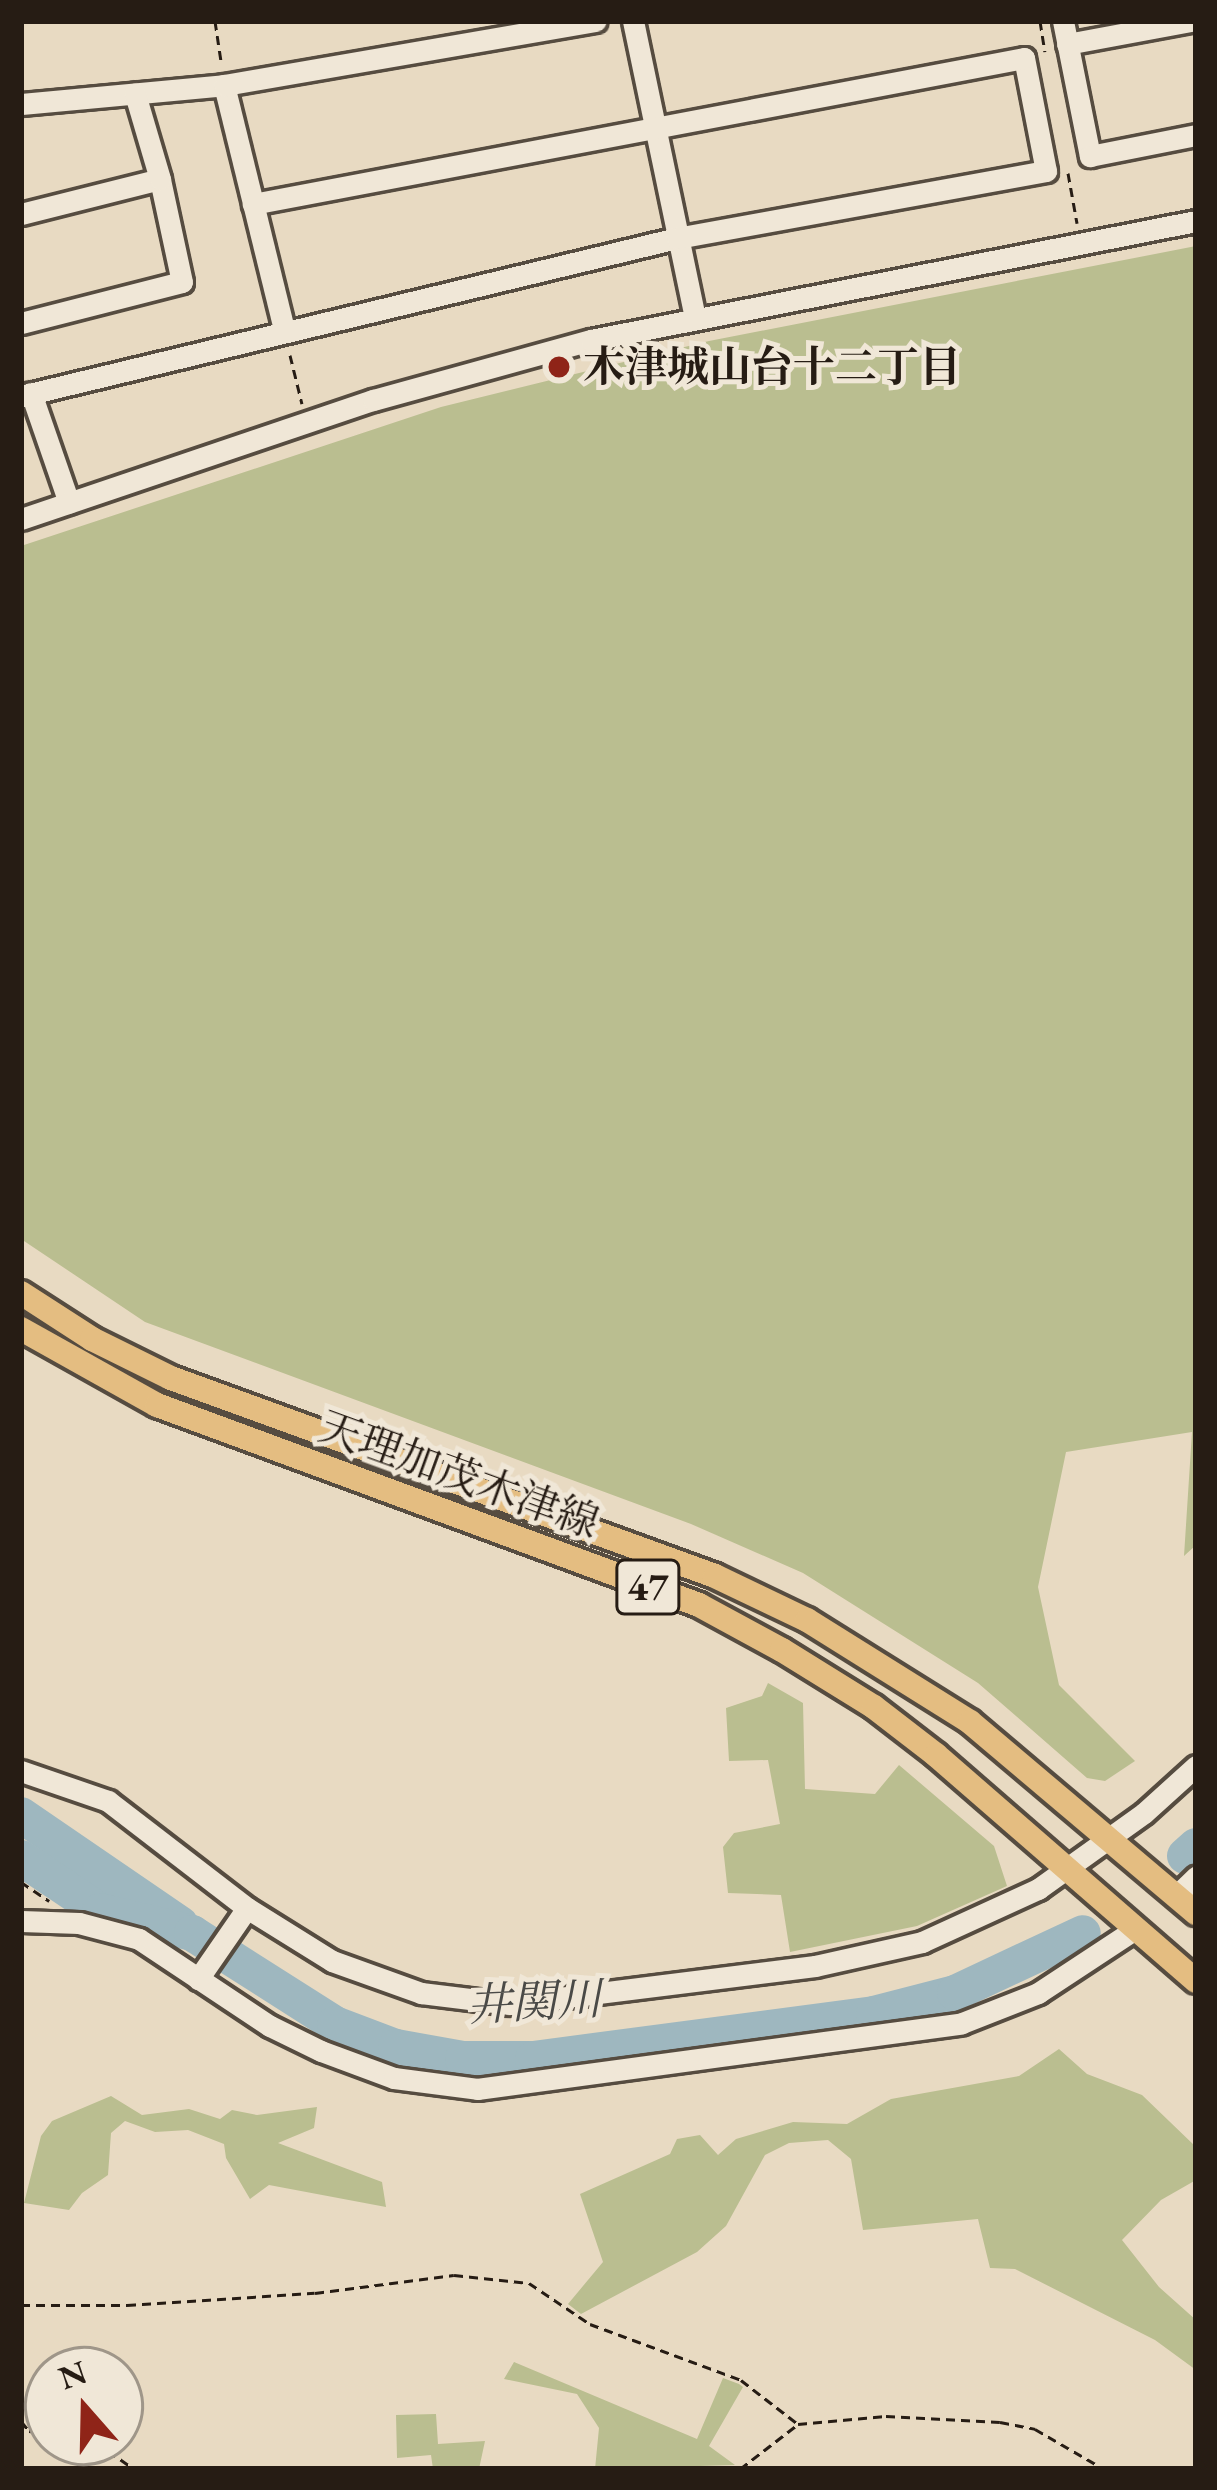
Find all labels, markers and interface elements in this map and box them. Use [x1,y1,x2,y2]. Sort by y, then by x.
place label: 木津城山台十二丁目 [583,342,961,392]
marker: 木津城山台十二丁目 [546,354,572,380]
street label: 天理加茂木津線 [312,1401,606,1549]
road number: 47 [615,1554,681,1620]
water label: 井関川 [465,1972,603,2032]
north arrow [24,2346,144,2466]
text: N [53,2350,92,2399]

